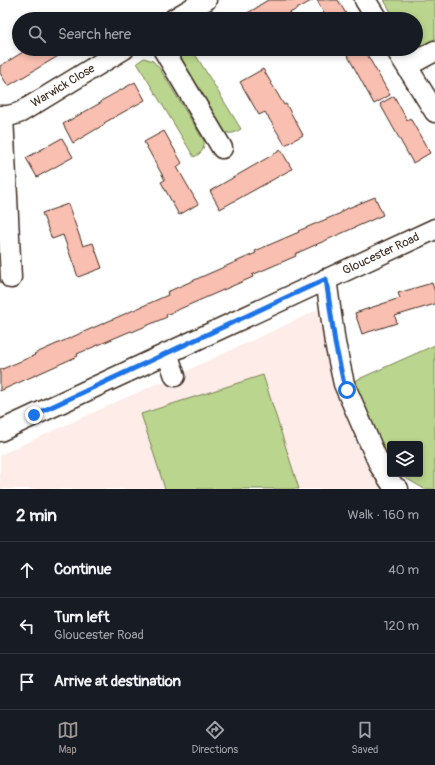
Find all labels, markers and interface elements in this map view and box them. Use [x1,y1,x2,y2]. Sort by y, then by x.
search box [12,12,423,56]
icon: search [26,23,48,45]
text: Search here [58,25,131,44]
street label: Warwick Close [28,61,98,111]
street label: Gloucester Road [340,230,422,278]
route start [338,381,356,399]
route end [25,406,43,424]
map controls [387,441,423,477]
button: layers [387,441,423,477]
text: 2 min [16,505,57,526]
text: Walk · 160 m [348,507,419,523]
icon: ahead [16,559,38,581]
text: Continue [54,560,112,579]
text: 40 m [388,562,419,578]
text: Turn left [54,608,110,627]
icon: left [16,615,38,637]
text: 120 m [383,618,419,634]
text: Gloucester Road [54,627,144,643]
icon: arrive [16,671,38,693]
text: Arrive at destination [54,672,181,691]
tab: Map [57,719,79,756]
tab: Directions [192,719,238,756]
tab: Saved [351,719,378,756]

